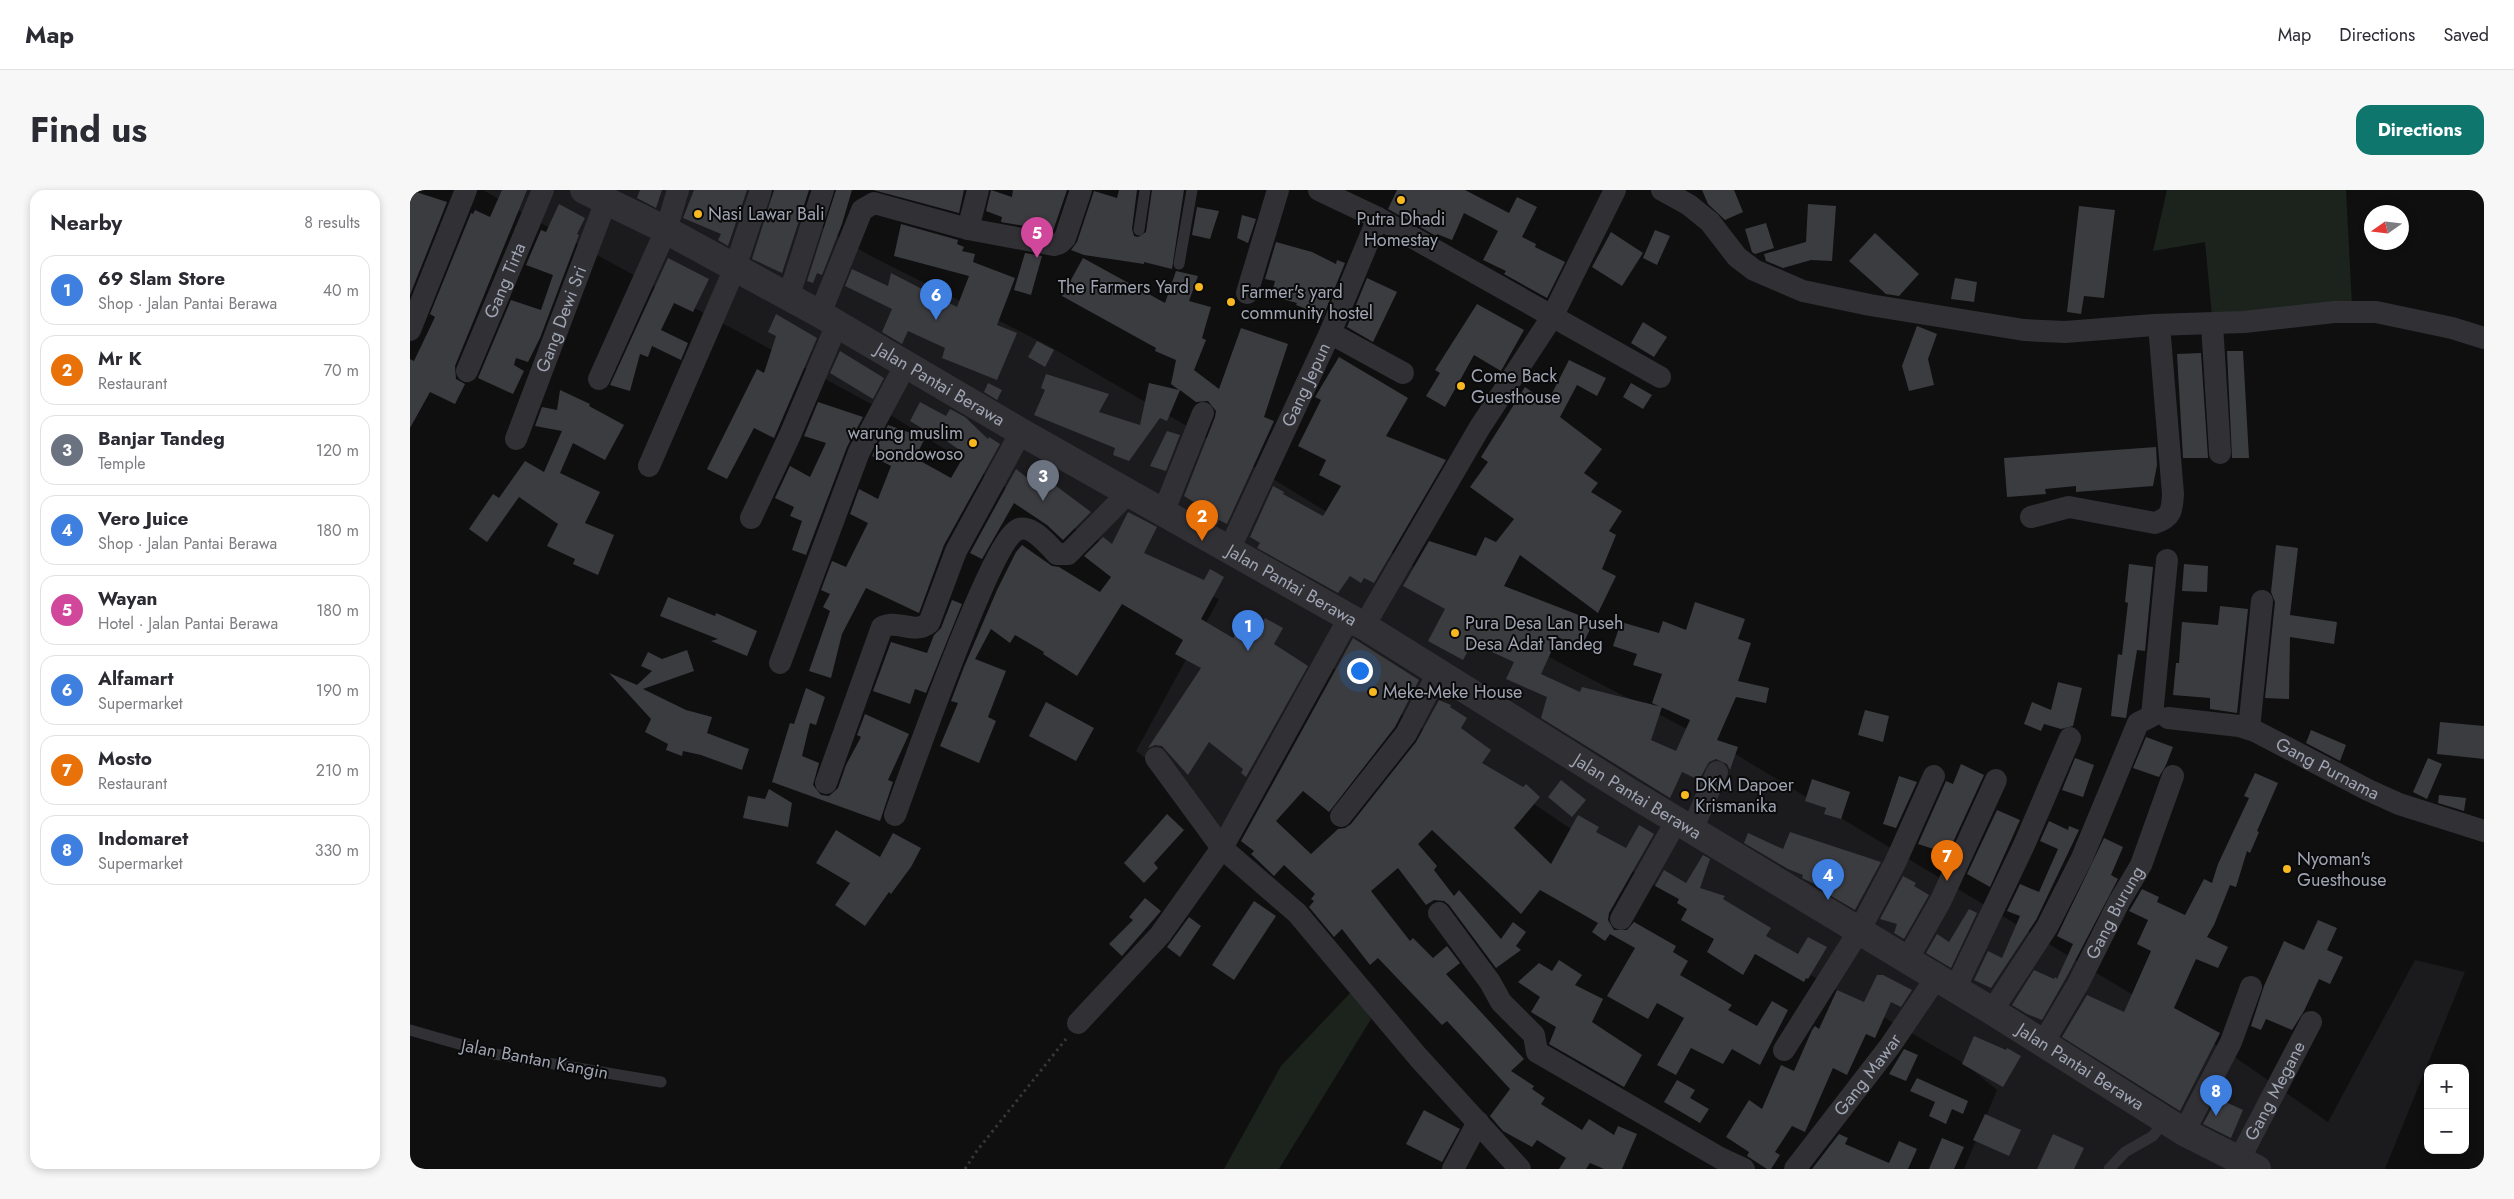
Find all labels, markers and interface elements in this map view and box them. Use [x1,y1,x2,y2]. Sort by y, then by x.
text: Map [25,17,74,52]
text: Map [2278,22,2311,48]
text: Directions [2339,22,2415,48]
text: Saved [2443,22,2489,48]
text: Find us [30,105,147,155]
button: Directions [2356,105,2484,155]
marker: Putra Dhadi Homestay [1395,194,1407,206]
place label: Nasi Lawar Bali [708,201,825,227]
north arrow [2364,205,2409,250]
place label: Putra Dhadi Homestay [1357,206,1445,253]
text: Nearby [50,208,122,238]
marker: Nasi Lawar Bali [692,208,704,220]
text: 8 results [304,211,360,234]
pin: 5 [1021,217,1053,258]
street label: Gang Tirta [477,239,532,323]
street label: Gang Dewi Sri [529,262,593,376]
text: 69 Slam Store [98,265,225,292]
place label: The Farmers Yard [1058,274,1189,300]
text: 1 [63,279,71,302]
text: 40 m [323,279,359,302]
pin: 6 [920,279,952,320]
place label: Farmer's yard community hostel [1241,279,1373,326]
marker: The Farmers Yard [1193,281,1205,293]
text: Shop · Jalan Pantai Berawa [98,292,277,315]
marker: Farmer's yard community hostel [1225,296,1237,308]
street label: Jalan Pantai Berawa [869,335,1010,433]
street label: Gang Jepun [1275,338,1337,431]
text: Mr K [98,345,142,372]
text: 2 [62,359,72,382]
text: 70 m [324,359,359,382]
place label: Come Back Guesthouse [1471,363,1561,410]
text: Restaurant [98,372,167,395]
marker: Come Back Guesthouse [1455,380,1467,392]
place label: warung muslim bondowoso [848,420,963,467]
text: Banjar Tandeg [98,425,225,452]
marker: warung muslim bondowoso [967,437,979,449]
text: 3 [62,439,72,462]
text: 120 m [316,439,359,462]
text: Temple [98,452,146,475]
pin: 3 [1027,460,1059,501]
pin: 2 [1186,500,1218,541]
text: Vero Juice [98,505,188,532]
text: 4 [61,519,73,542]
text: 180 m [316,519,359,542]
text: Shop · Jalan Pantai Berawa [98,532,277,555]
street label: Jalan Pantai Berawa [1220,537,1362,633]
text: Wayan [98,585,158,612]
text: 5 [62,599,72,622]
text: 180 m [316,599,359,622]
pin: 1 [1232,610,1264,651]
place label: Pura Desa Lan Puseh Desa Adat Tandeg [1465,610,1624,657]
text: Hotel · Jalan Pantai Berawa [98,612,278,635]
marker: Pura Desa Lan Puseh Desa Adat Tandeg [1449,627,1461,639]
your location [1347,658,1373,684]
text: Alfamart [98,665,174,692]
text: 6 [62,679,72,702]
text: 190 m [316,679,359,702]
place label: Meke-Meke House [1383,679,1522,705]
marker: Meke-Meke House [1367,686,1379,698]
text: Supermarket [98,692,183,715]
street label: Gang Purnama [2271,731,2384,806]
text: Mosto [98,745,152,772]
street label: Jalan Pantai Berawa [1567,746,1707,846]
text: 7 [62,759,72,782]
text: 210 m [316,759,359,782]
text: Restaurant [98,772,167,795]
place label: DKM Dapoer Krismanika [1695,772,1795,819]
marker: DKM Dapoer Krismanika [1679,789,1691,801]
text: Indomaret [98,825,188,852]
text: 8 [62,839,72,862]
text: 330 m [315,839,359,862]
pin: 7 [1931,840,1963,881]
place label: Nyoman's Guesthouse [2297,846,2387,893]
text: Supermarket [98,852,183,875]
pin: 4 [1812,859,1844,900]
street label: Gang Burung [2079,861,2151,964]
marker: Nyoman's Guesthouse [2281,863,2293,875]
street label: Jalan Pantai Berawa [2010,1016,2149,1117]
street label: Gang Mawar [1827,1028,1908,1122]
street label: Jalan Bantan Kangin [457,1032,611,1086]
street label: Gang Megane [2238,1036,2312,1145]
map controls [2424,1064,2469,1154]
button: + [2424,1064,2469,1109]
pin: 8 [2200,1075,2232,1116]
button: − [2424,1109,2469,1154]

